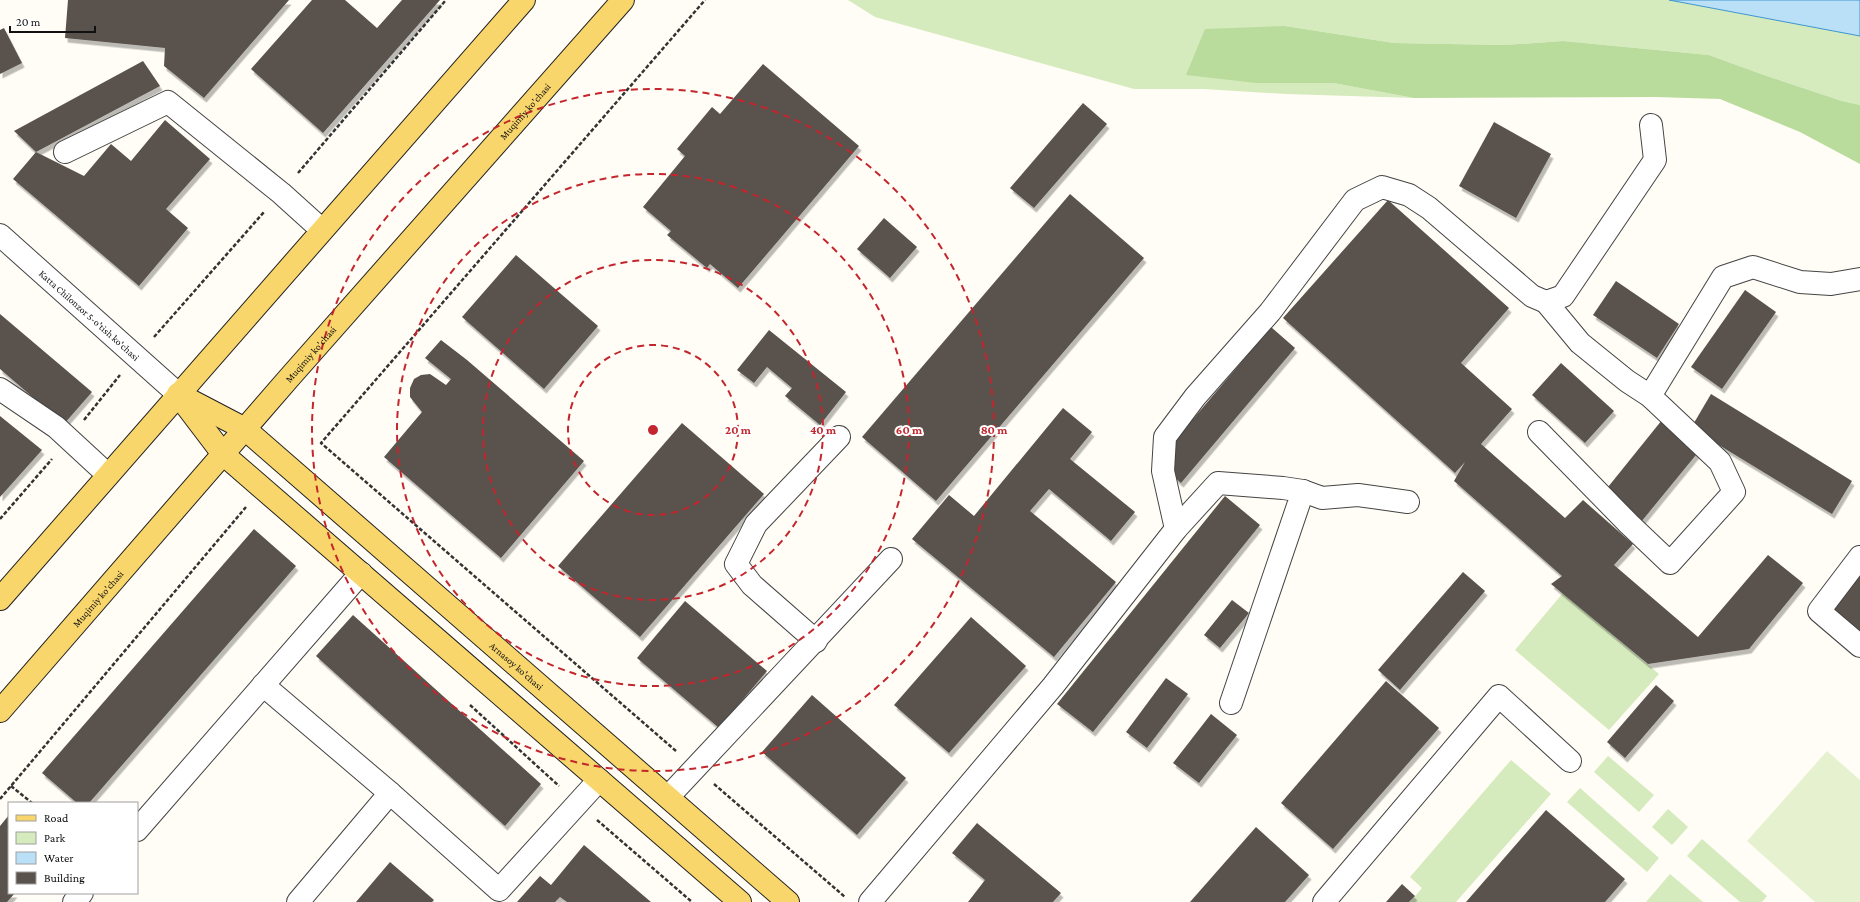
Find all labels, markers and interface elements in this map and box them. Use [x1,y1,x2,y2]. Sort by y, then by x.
scale bar [10,8,95,34]
text: 20 m [16,15,41,29]
street label: Muqimiy ko'chasi [497,81,553,141]
street label: Katta Chilonzor 5-o'tish ko'chasi [37,267,142,363]
street label: Muqimiy ko'chasi [283,323,338,384]
centre of rings [646,423,660,437]
text: 20 m [725,423,752,437]
text: 40 m [810,423,837,437]
text: 60 m [896,423,923,437]
text: 80 m [981,423,1008,437]
street label: Muqimiy ko'chasi [70,568,125,629]
street label: Arnasoy ko'chasi [488,639,546,692]
legend [8,802,138,894]
text: Road [44,811,69,825]
text: Park [44,831,66,845]
text: Water [44,851,74,865]
text: Building [44,871,85,885]

